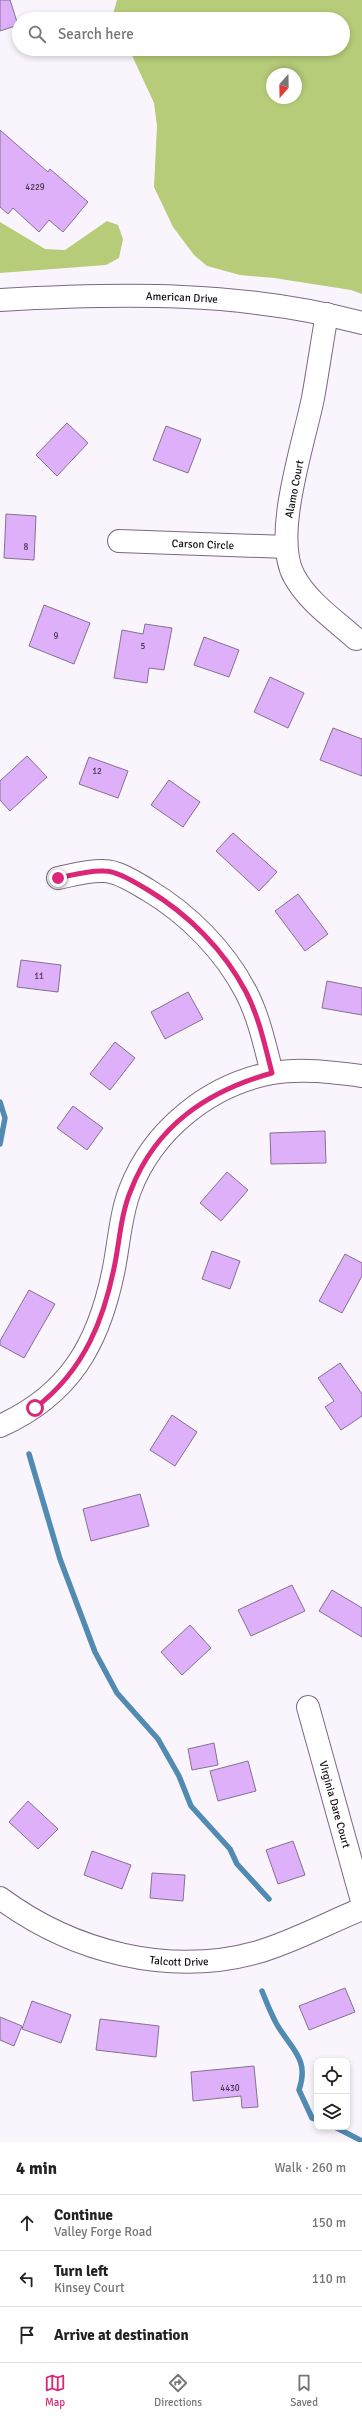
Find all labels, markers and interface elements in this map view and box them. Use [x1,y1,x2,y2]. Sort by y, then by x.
search box [12,12,350,56]
icon: search [26,23,48,45]
text: Search here [58,25,134,43]
north arrow [266,68,302,104]
house number: 4229 [25,182,45,193]
street label: American Drive [146,290,218,306]
street label: Alamo Court [283,459,307,519]
street label: Carson Circle [171,537,234,552]
house number: 8 [24,542,29,553]
house number: 9 [54,631,59,642]
house number: 5 [141,641,146,652]
house number: 12 [92,766,102,777]
route end [49,869,67,887]
house number: 11 [34,971,44,982]
route start [26,1399,44,1417]
street label: Virginia Dare Court [316,1759,353,1850]
street label: Talcott Drive [149,1953,209,1969]
map controls [314,2058,350,2130]
button: locate [314,2058,350,2094]
house number: 4430 [220,2083,240,2094]
button: layers [314,2094,350,2130]
text: 4 min [16,2158,57,2179]
text: Walk · 260 m [275,2160,346,2176]
text: Continue [54,2206,113,2224]
icon: ahead [16,2212,38,2234]
text: 150 m [312,2215,346,2231]
text: Valley Forge Road [54,2224,152,2240]
text: Turn left [54,2262,108,2280]
icon: left [16,2268,38,2290]
text: 110 m [312,2271,346,2287]
text: Kinsey Court [54,2280,125,2296]
icon: arrive [16,2324,38,2346]
text: Arrive at destination [54,2326,189,2344]
tab: Map [44,2372,66,2409]
tab: Directions [154,2372,202,2409]
tab: Saved [290,2372,318,2409]

